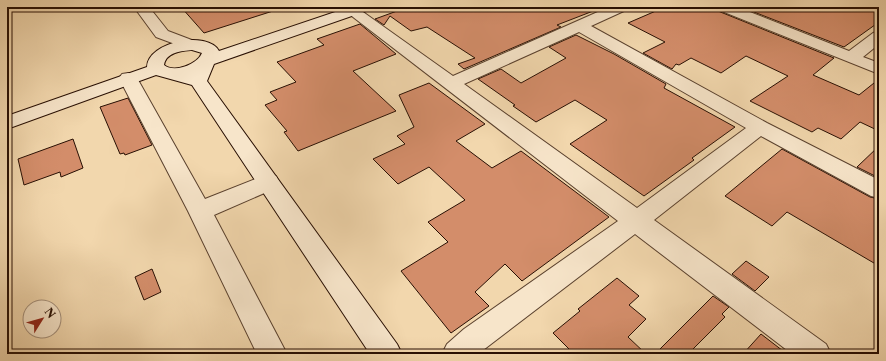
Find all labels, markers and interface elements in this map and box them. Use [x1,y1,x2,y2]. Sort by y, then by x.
north arrow [22,299,62,339]
text: N [42,305,59,321]

